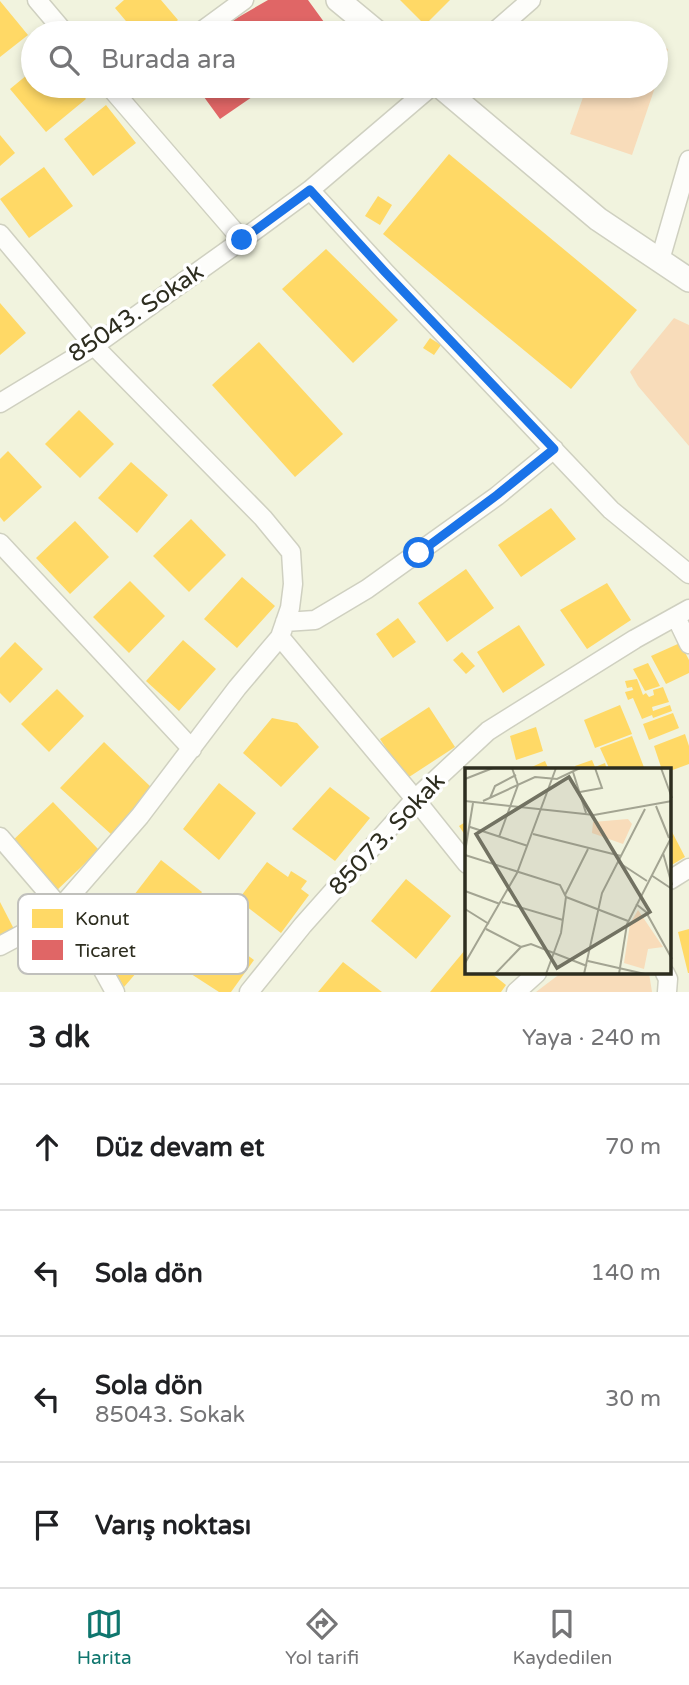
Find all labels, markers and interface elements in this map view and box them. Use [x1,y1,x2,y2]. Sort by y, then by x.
search box [21,21,668,98]
icon: search [45,41,83,79]
text: Burada ara [101,44,236,75]
route end [226,224,257,255]
street label: 85043. Sokak [63,257,209,369]
route start [403,537,434,568]
street label: 85073. Sokak [323,767,451,901]
inset map [465,768,672,974]
legend [18,894,248,974]
text: Konut [75,908,130,930]
text: Ticaret [75,940,136,962]
text: 3 dk [28,1019,90,1056]
text: Yaya · 240 m [522,1024,661,1052]
icon: ahead [28,1128,66,1166]
text: Düz devam et [95,1132,264,1163]
text: 70 m [605,1133,661,1161]
icon: left [28,1254,66,1292]
text: Sola dön [95,1258,203,1289]
text: 140 m [591,1259,661,1287]
text: Sola dön [95,1370,203,1401]
icon: left [28,1380,66,1418]
text: 30 m [605,1385,661,1413]
text: 85043. Sokak [95,1401,245,1429]
icon: arrive [28,1506,66,1544]
text: Varış noktası [95,1510,251,1541]
tab: Harita [77,1605,132,1669]
tab: Yol tarifi [285,1605,359,1669]
tab: Kaydedilen [512,1605,612,1669]

